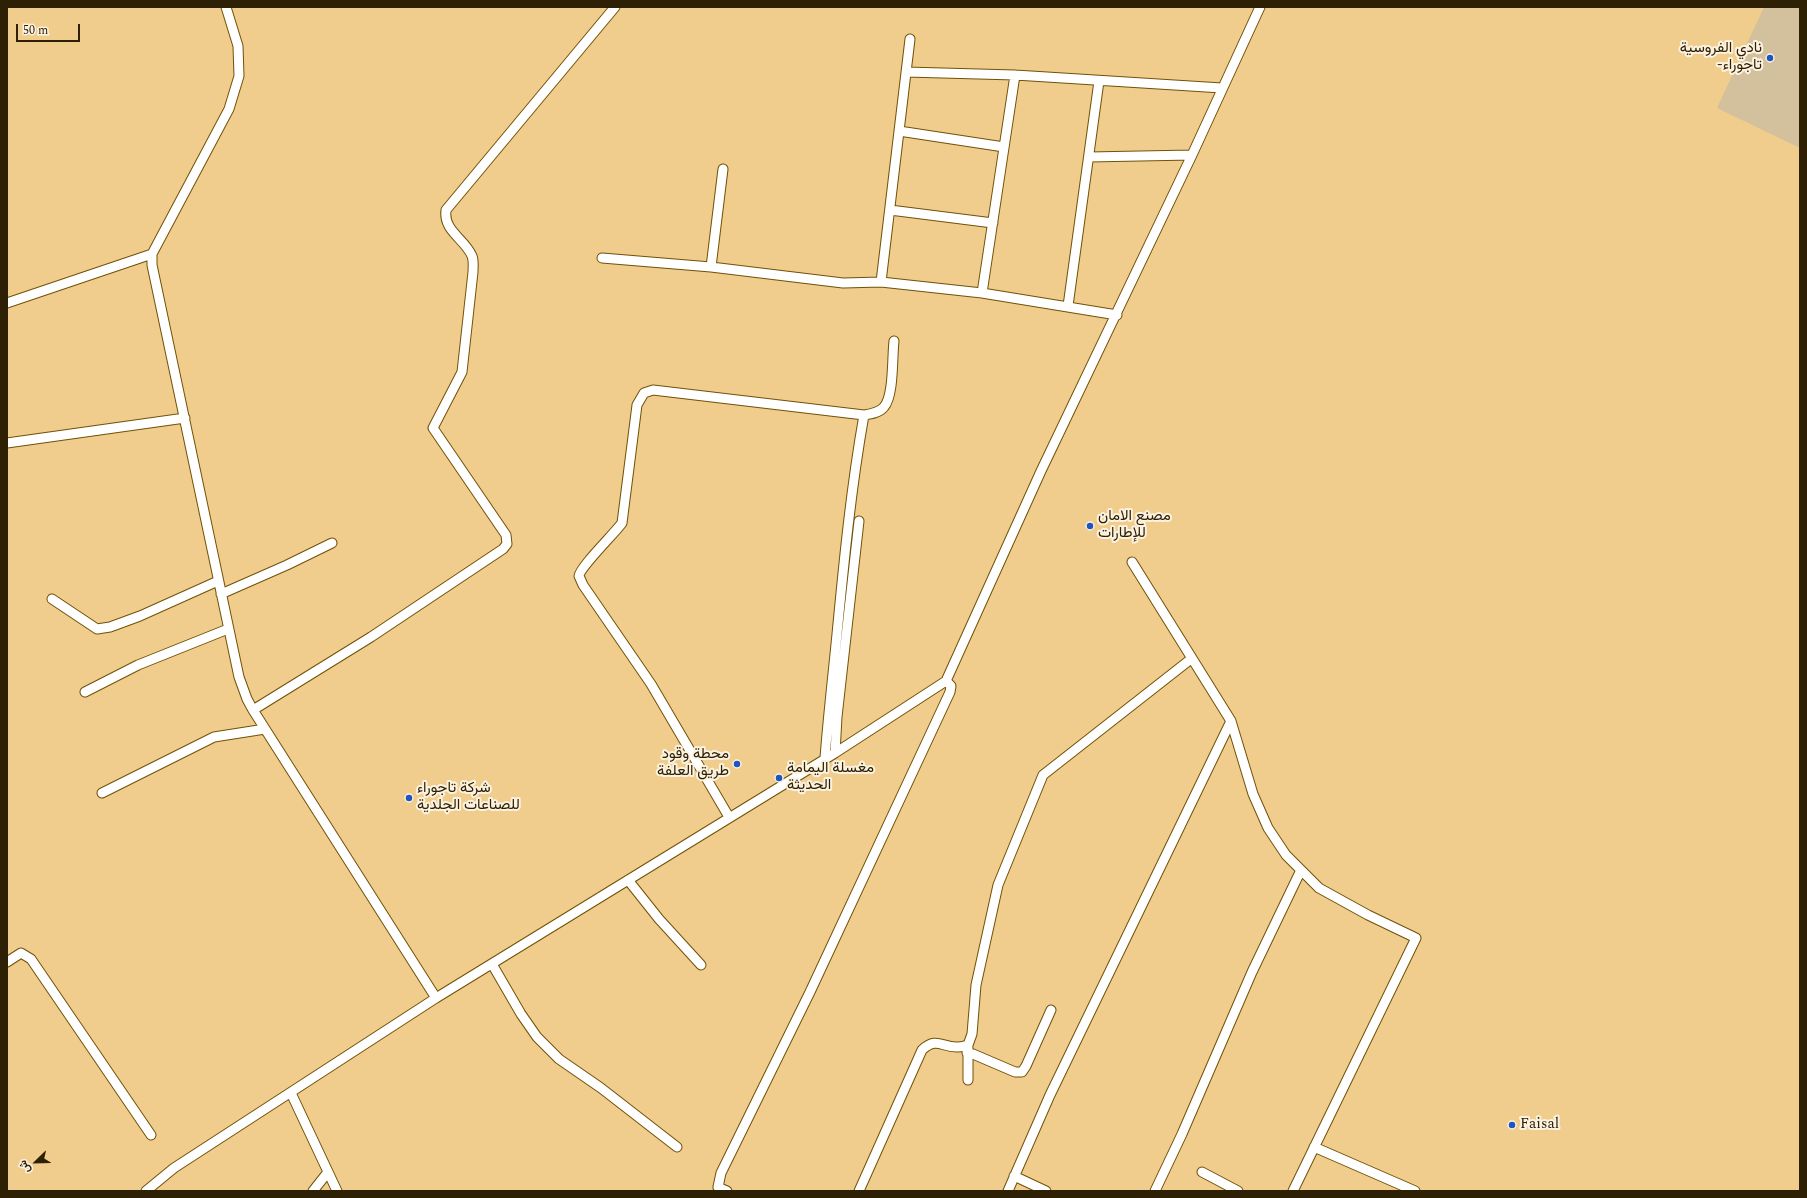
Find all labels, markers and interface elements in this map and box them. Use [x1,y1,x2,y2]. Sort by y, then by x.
scale bar [18,16,82,42]
text: 50 m [23,21,48,40]
place label: نادي الفروسية -تاجوراء [1680,40,1762,75]
marker: نادي الفروسية -تاجوراء [1765,53,1775,63]
place label: مصنع الامان للإطارات [1098,508,1171,543]
marker: مصنع الامان للإطارات [1085,521,1095,531]
place label: محطة وقود طريق العلفة [657,746,729,781]
marker: محطة وقود طريق العلفة [732,759,742,769]
place label: مغسلة اليمامة الحديثة [787,760,874,795]
marker: مغسلة اليمامة الحديثة [774,773,784,783]
place label: شركة تاجوراء للصناعات الجلدية [417,780,520,815]
marker: شركة تاجوراء للصناعات الجلدية [404,793,414,803]
place label: Faisal [1520,1116,1559,1134]
marker: Faisal [1507,1120,1517,1130]
north arrow [16,1142,56,1182]
text: ش [14,1157,35,1176]

